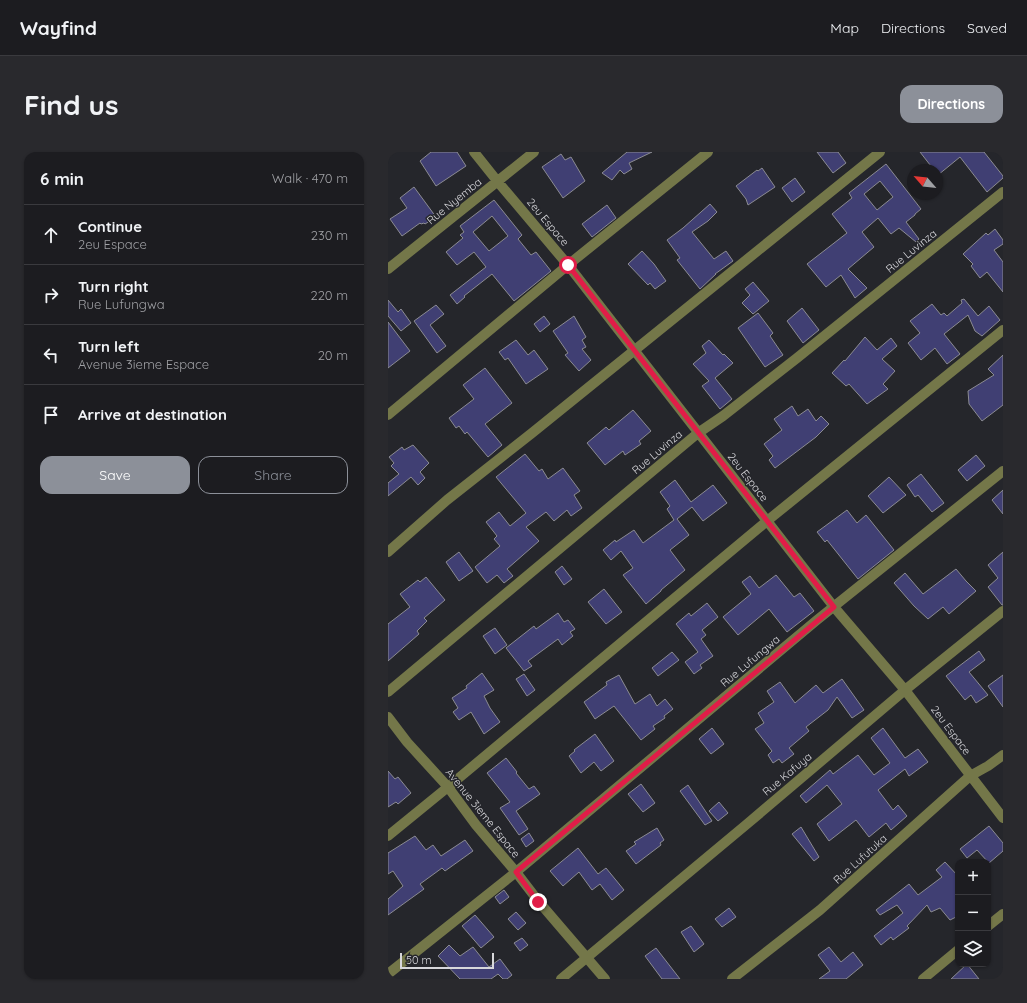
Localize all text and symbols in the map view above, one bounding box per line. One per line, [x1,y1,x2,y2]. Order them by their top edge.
text: Wayfind [20,16,97,40]
text: Map [830,19,859,37]
text: Directions [881,19,945,37]
text: Saved [967,19,1007,37]
button: Directions [900,85,1003,123]
text: Find us [24,87,118,122]
north arrow [907,164,943,200]
text: 6 min [40,168,84,189]
text: Walk · 470 m [272,170,348,186]
street label: Rue Nyemba [424,175,484,227]
street label: 2eu Espace [524,195,572,249]
text: Continue [78,217,142,236]
icon: ahead [40,224,62,246]
street label: Rue Luvinza [883,226,939,276]
text: 230 m [311,227,348,243]
text: 2eu Espace [78,236,147,252]
route start [559,256,577,274]
text: Turn right [78,277,149,296]
icon: right [40,284,62,306]
text: 220 m [310,287,348,303]
text: Rue Lufungwa [78,296,165,312]
text: Turn left [78,337,140,356]
icon: left [40,344,62,366]
text: 20 m [318,347,348,363]
text: Avenue 3ieme Espace [78,356,209,372]
icon: arrive [40,404,62,426]
text: Arrive at destination [78,405,227,424]
street label: Rue Luvinza [629,427,685,477]
street label: 2eu Espace [725,450,771,504]
button: Save [40,456,190,494]
button: Share [198,456,348,494]
street label: Rue Lufungwa [717,632,783,690]
street label: 2eu Espace [928,703,974,757]
street label: Rue Kafuya [760,749,814,799]
street label: Avenue 3ieme Espace [443,766,523,860]
street label: Rue Lufutuka [830,831,890,887]
map controls [955,859,991,967]
button: + [955,859,991,895]
route end [529,893,547,911]
button: − [955,895,991,931]
button: layers [955,931,991,967]
scale bar [400,951,494,970]
text: 50 m [406,953,432,967]

